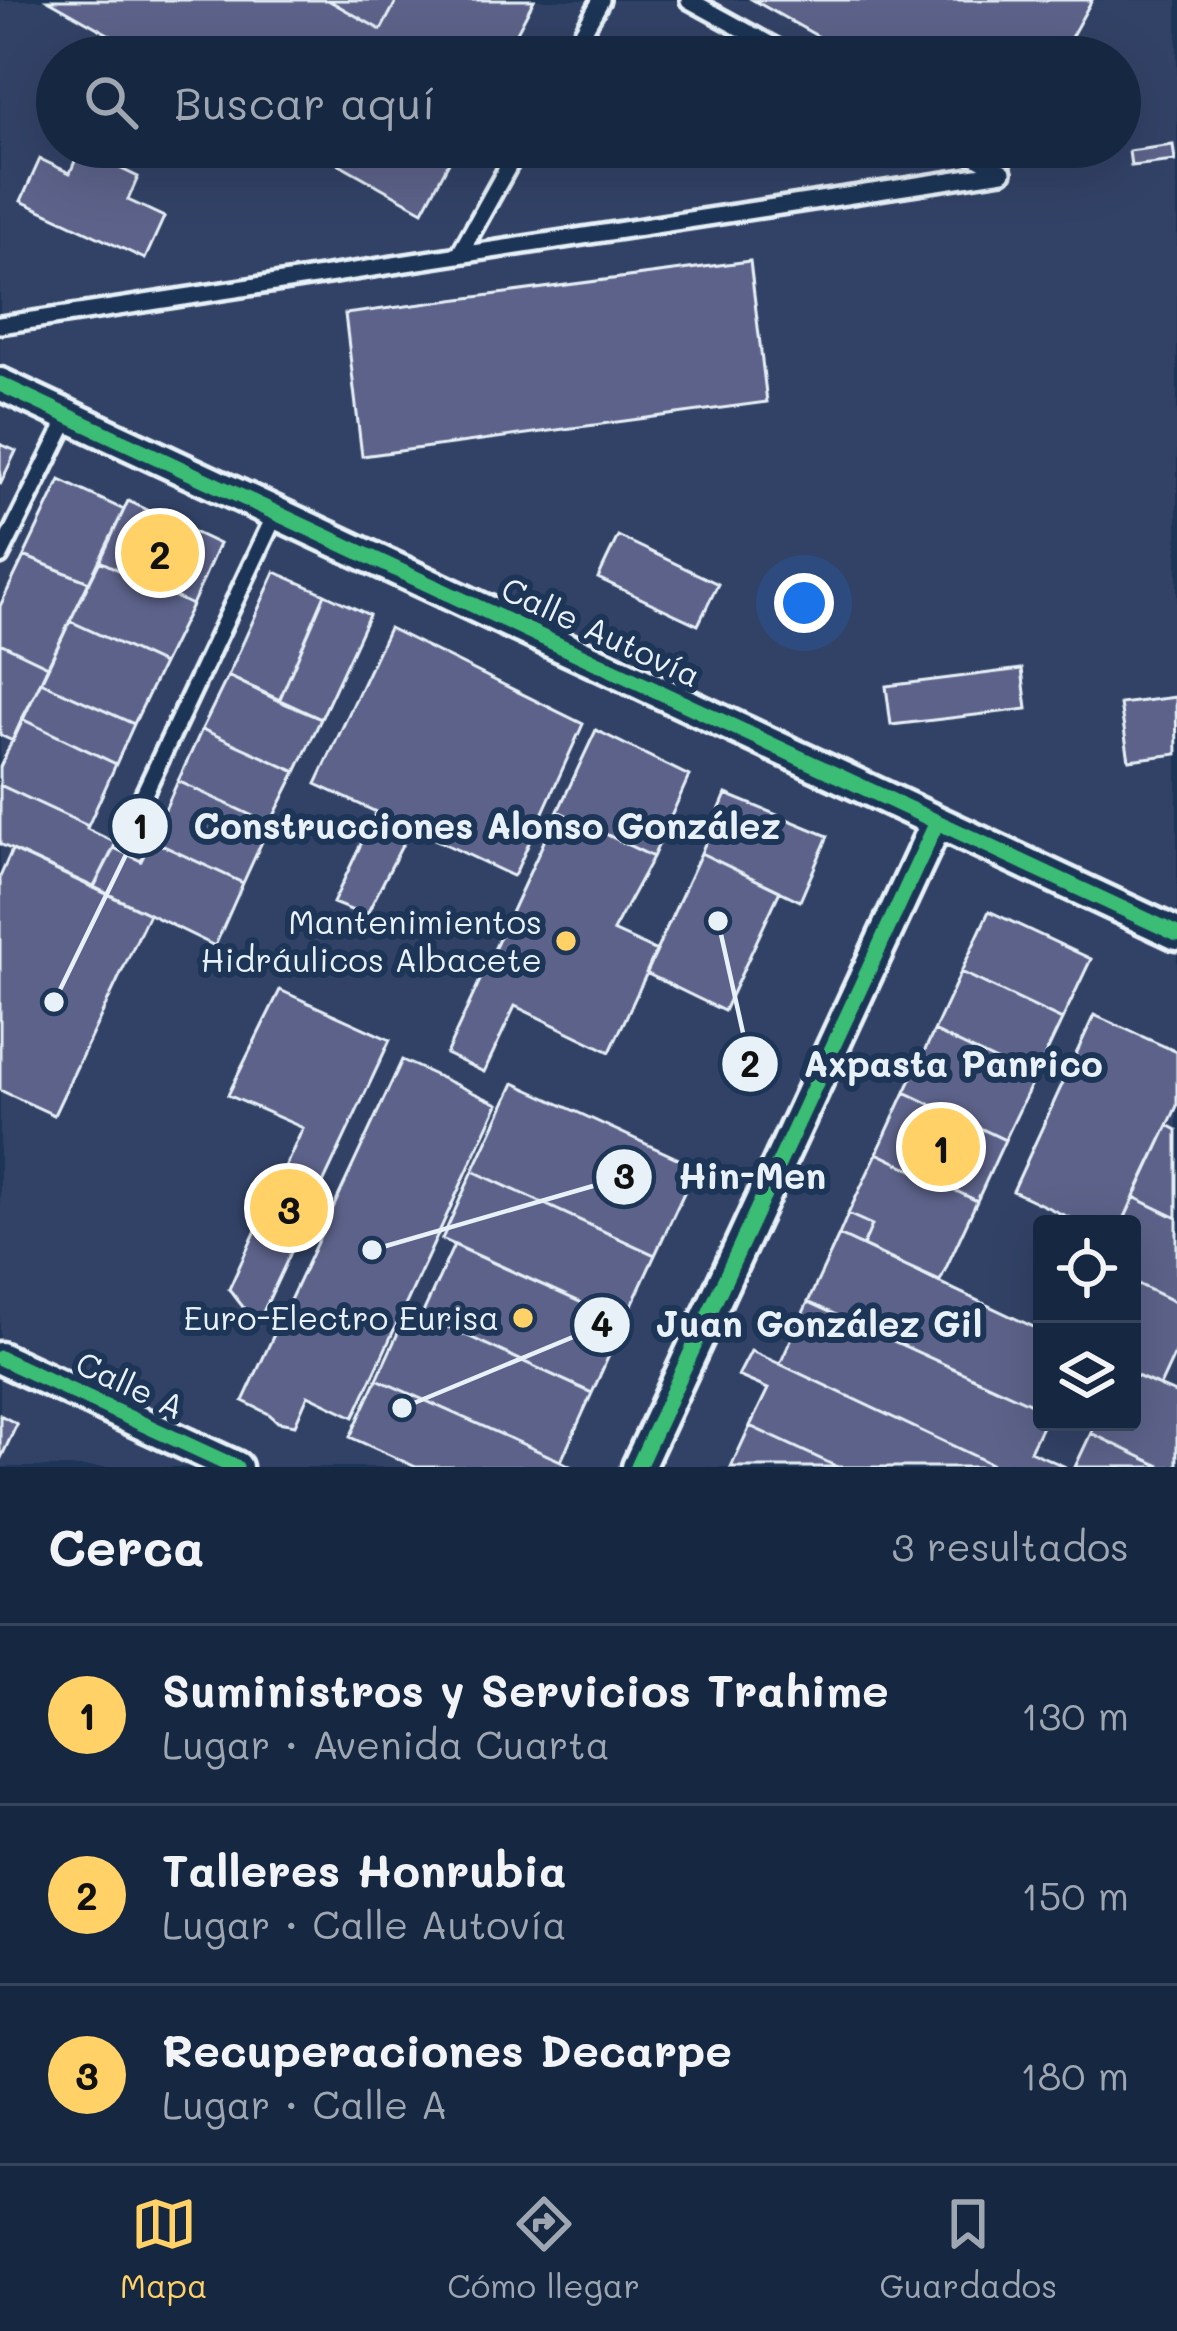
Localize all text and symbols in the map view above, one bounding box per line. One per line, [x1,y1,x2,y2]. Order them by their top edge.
search box [36,36,1141,168]
icon: search [78,69,144,135]
text: Buscar aquí [174,73,436,131]
pin: 2 [121,508,199,598]
street label: Calle Autovía [495,566,708,696]
your location [774,573,834,633]
callout: Construcciones Alonso González [110,790,805,862]
text: 1 [132,801,148,848]
text: Construcciones Alonso González [193,801,781,848]
place label: Mantenimientos Hidráulicos Albacete [201,899,542,980]
marker: Mantenimientos Hidráulicos Albacete [553,928,579,954]
callout: Axpasta Panrico [720,1028,1127,1100]
text: 2 [740,1039,760,1086]
text: Axpasta Panrico [803,1039,1103,1086]
pin: 1 [902,1102,980,1192]
callout: Hin-Men [594,1141,850,1213]
text: 3 [613,1151,635,1198]
text: Hin-Men [678,1151,826,1198]
pin: 3 [250,1163,328,1253]
map controls [1033,1215,1141,1431]
button: locate [1033,1215,1141,1323]
callout: Juan González Gil [572,1289,1007,1361]
place label: Euro-Electro Eurisa [184,1295,499,1338]
text: 4 [591,1299,613,1346]
text: Juan González Gil [656,1299,982,1346]
marker: Euro-Electro Eurisa [510,1305,536,1331]
button: layers [1033,1323,1141,1431]
street label: Calle A [70,1340,192,1427]
text: Cerca [48,1512,205,1579]
text: 3 resultados [892,1520,1129,1571]
text: Suministros y Servicios Trahime [162,1660,889,1718]
text: 1 [78,1689,96,1740]
text: 130 m [1021,1689,1129,1740]
text: Lugar · Avenida Cuarta [162,1718,610,1769]
text: Talleres Honrubia [162,1840,567,1898]
text: 2 [76,1869,98,1920]
text: 150 m [1021,1869,1129,1920]
text: Lugar · Calle Autovía [162,1898,566,1949]
text: Recuperaciones Decarpe [162,2020,732,2078]
text: 3 [75,2049,99,2100]
text: 180 m [1020,2049,1129,2100]
text: Lugar · Calle A [162,2078,448,2129]
tab: Mapa [120,2191,208,2306]
tab: Cómo llegar [447,2191,640,2306]
tab: Guardados [880,2191,1057,2306]

